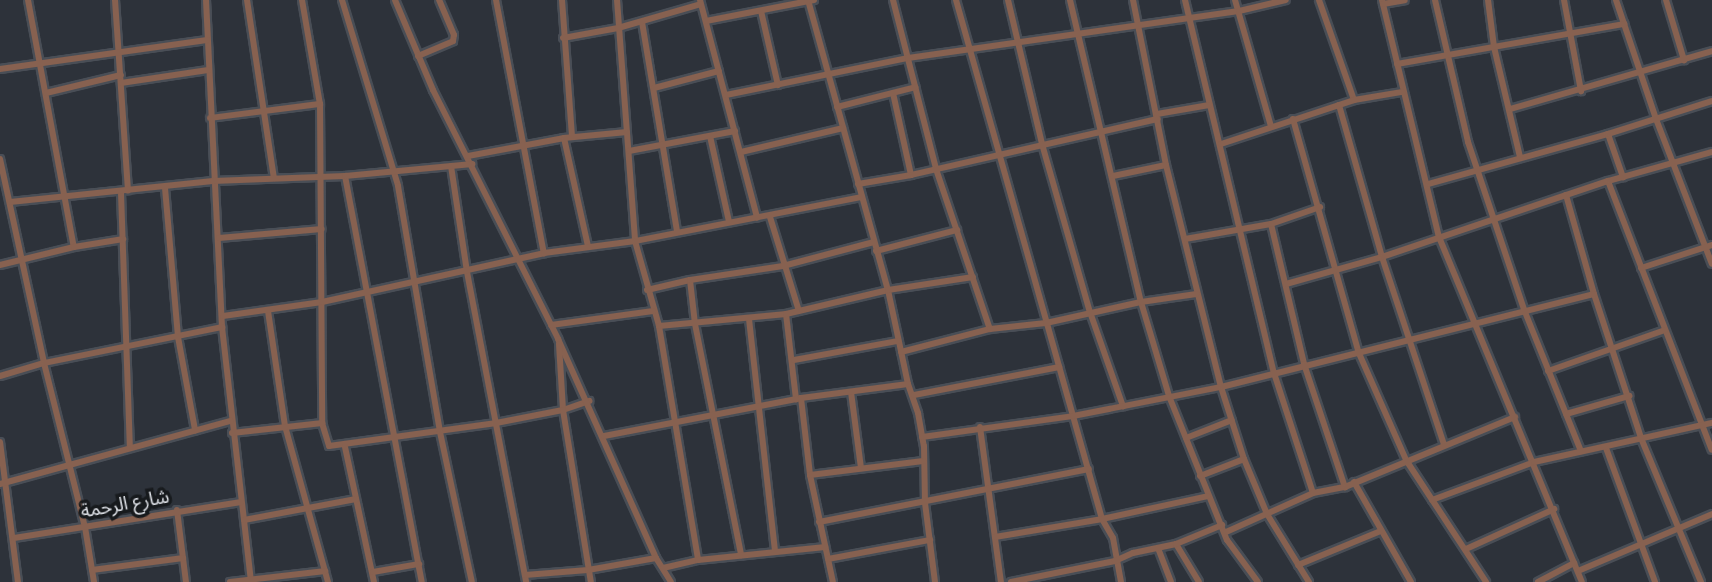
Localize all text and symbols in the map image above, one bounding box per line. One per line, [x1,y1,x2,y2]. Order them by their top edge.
street label: شارع الرحمة [79,485,171,523]

